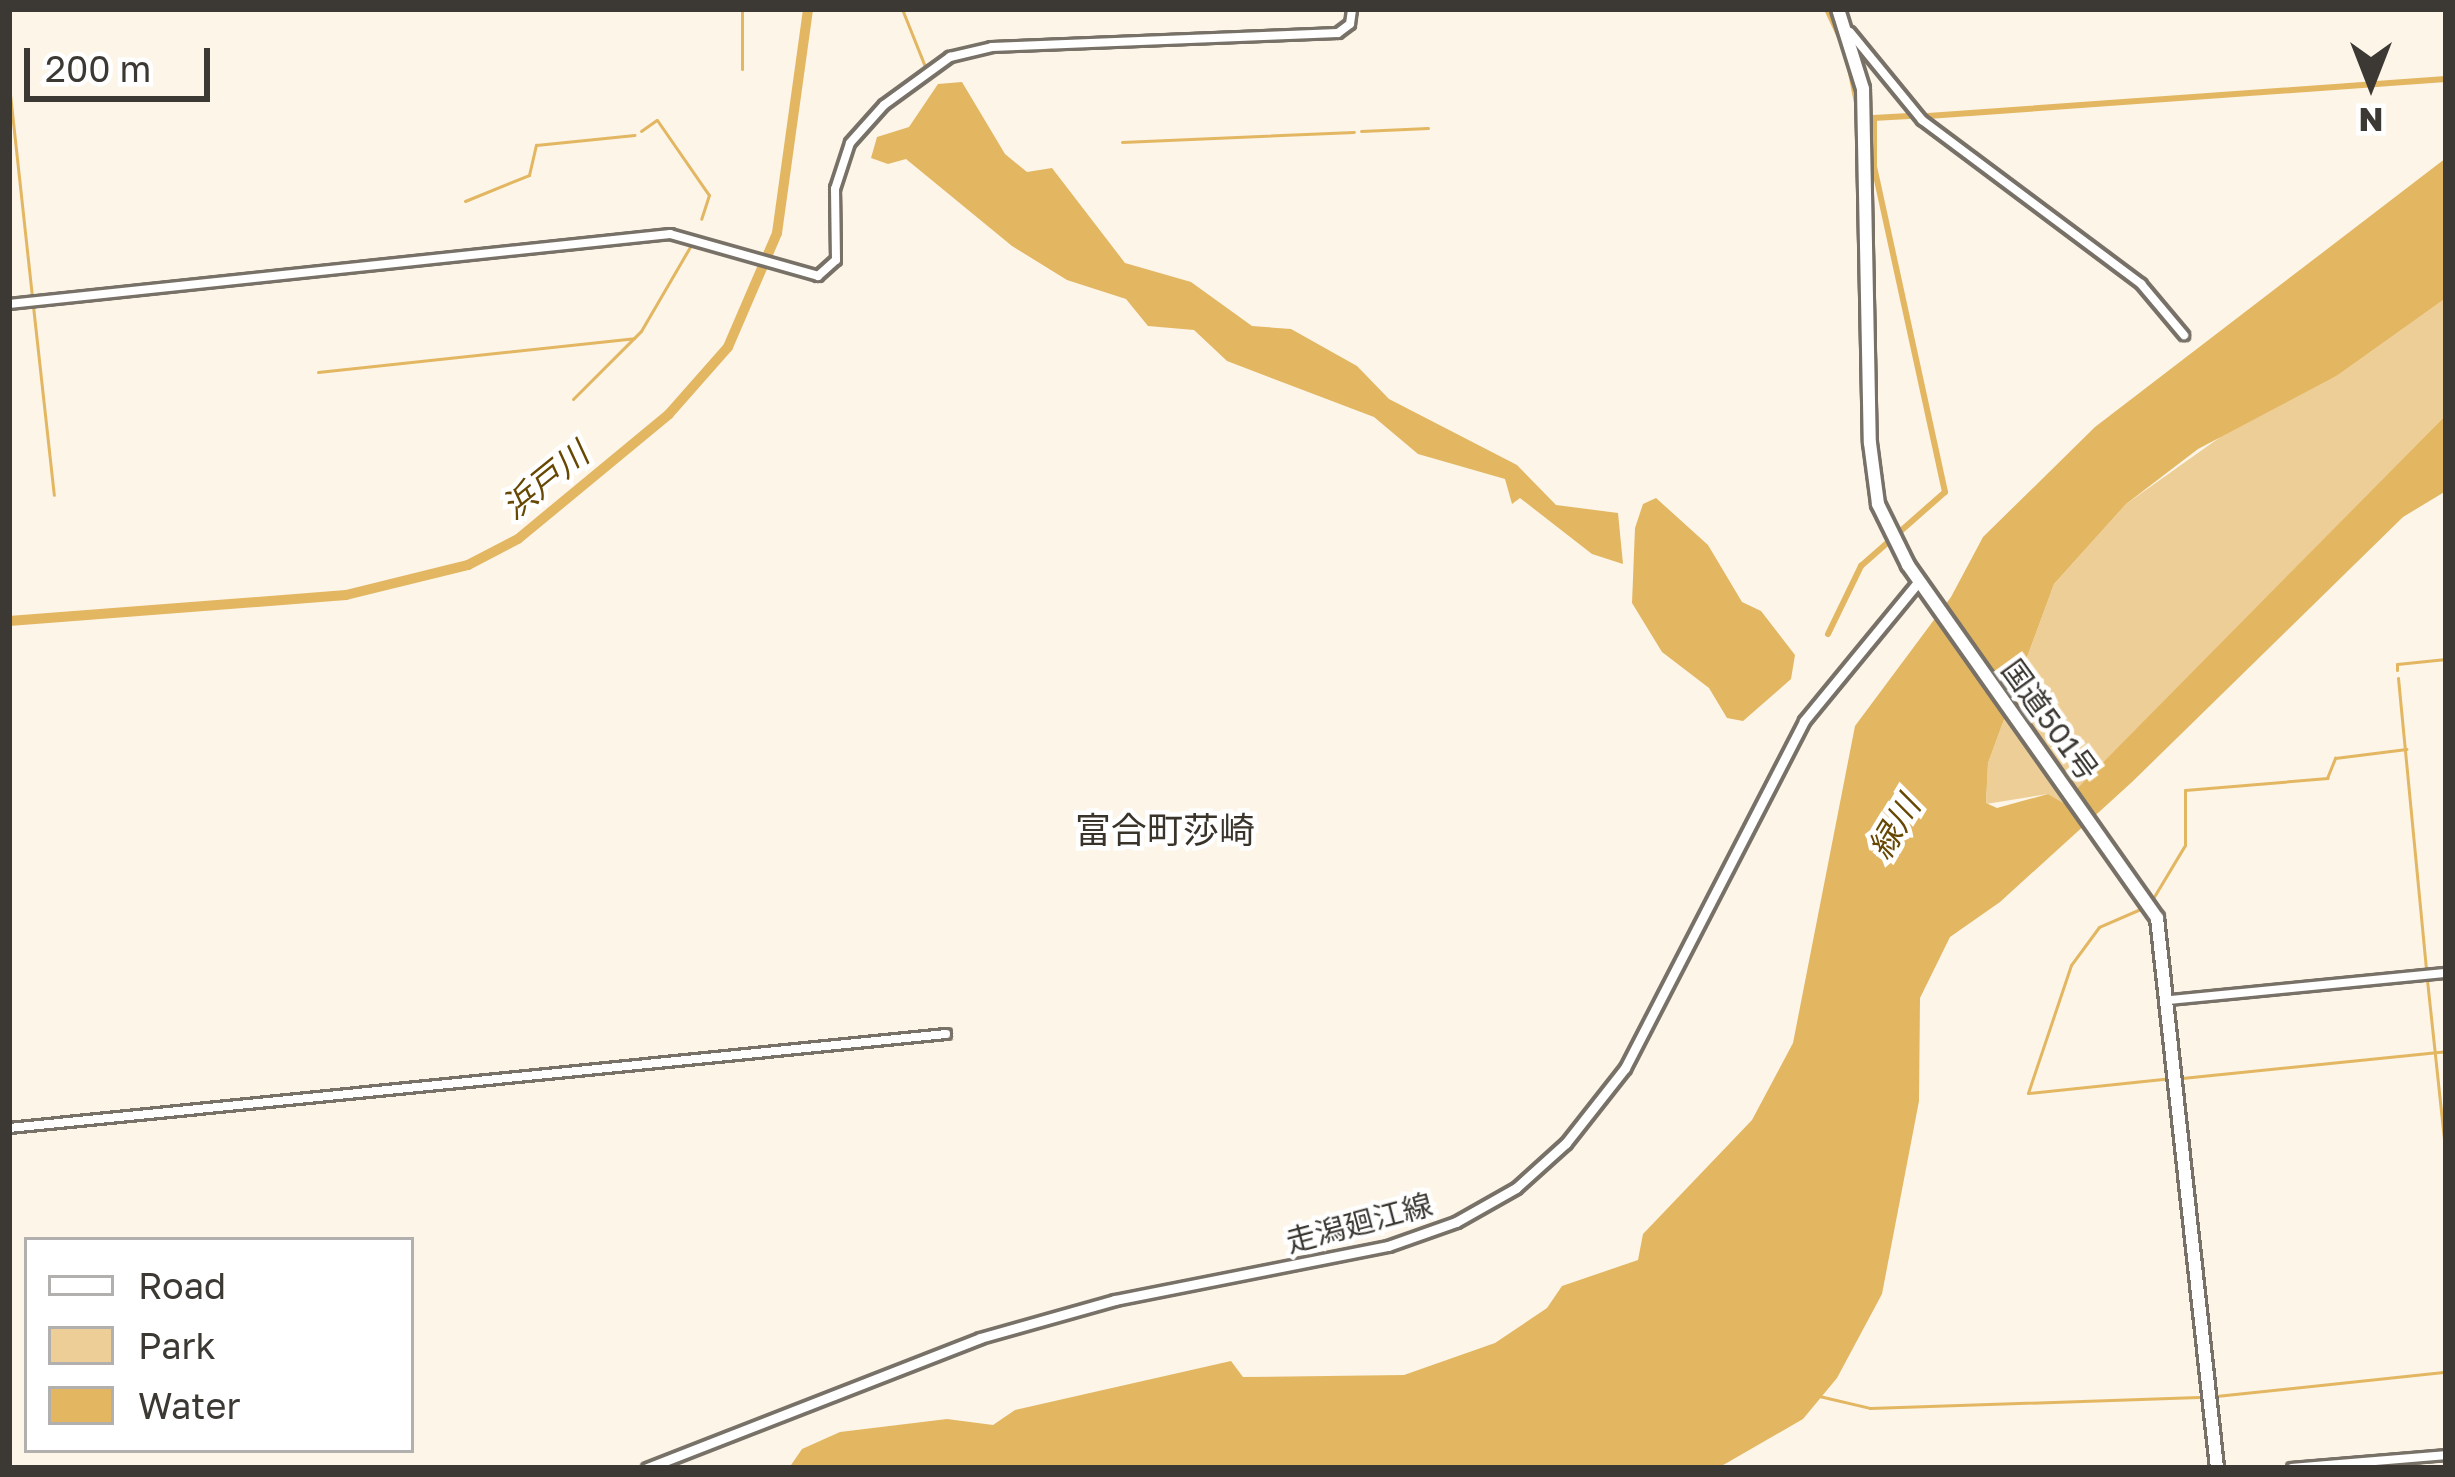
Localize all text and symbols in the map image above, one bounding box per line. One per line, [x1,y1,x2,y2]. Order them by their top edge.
scale bar [30,24,216,98]
north arrow [2311,24,2431,144]
text: 200 m [45,47,151,90]
text: N [2358,101,2384,140]
water label: 浜戸川 [494,433,596,527]
street label: 国道501号 [1994,653,2106,787]
water label: 緑川 [1860,789,1928,865]
district label: 富合町莎崎 [1075,808,1255,852]
street label: 走潟廻江線 [1282,1186,1436,1260]
legend [24,1237,414,1453]
text: Road [138,1264,226,1307]
text: Park [138,1324,216,1367]
text: Water [138,1384,240,1427]

